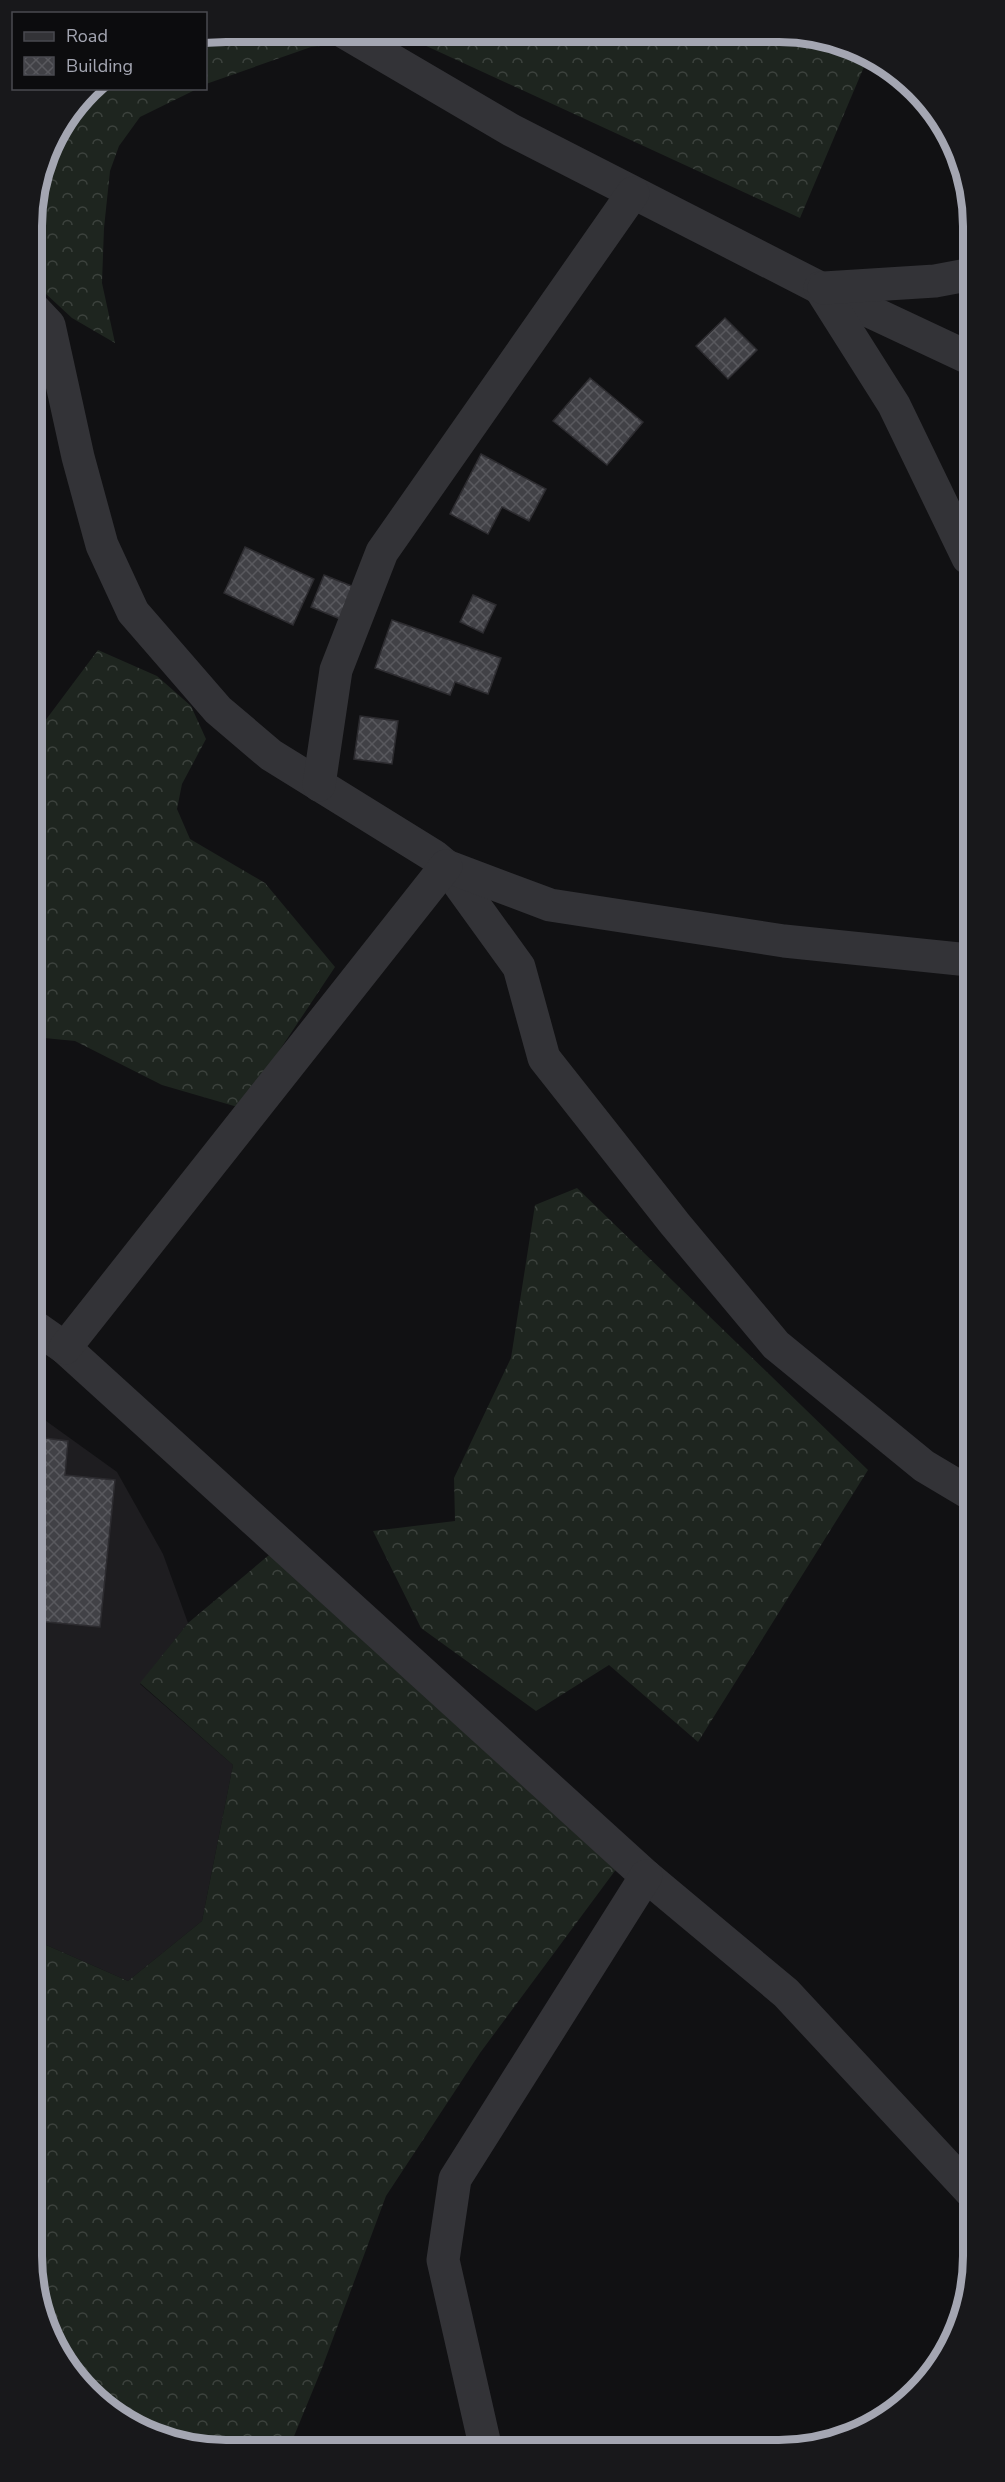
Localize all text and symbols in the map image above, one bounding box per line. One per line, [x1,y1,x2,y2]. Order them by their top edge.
legend [12,12,207,90]
text: Road [66,24,108,48]
text: Building [66,54,133,78]

